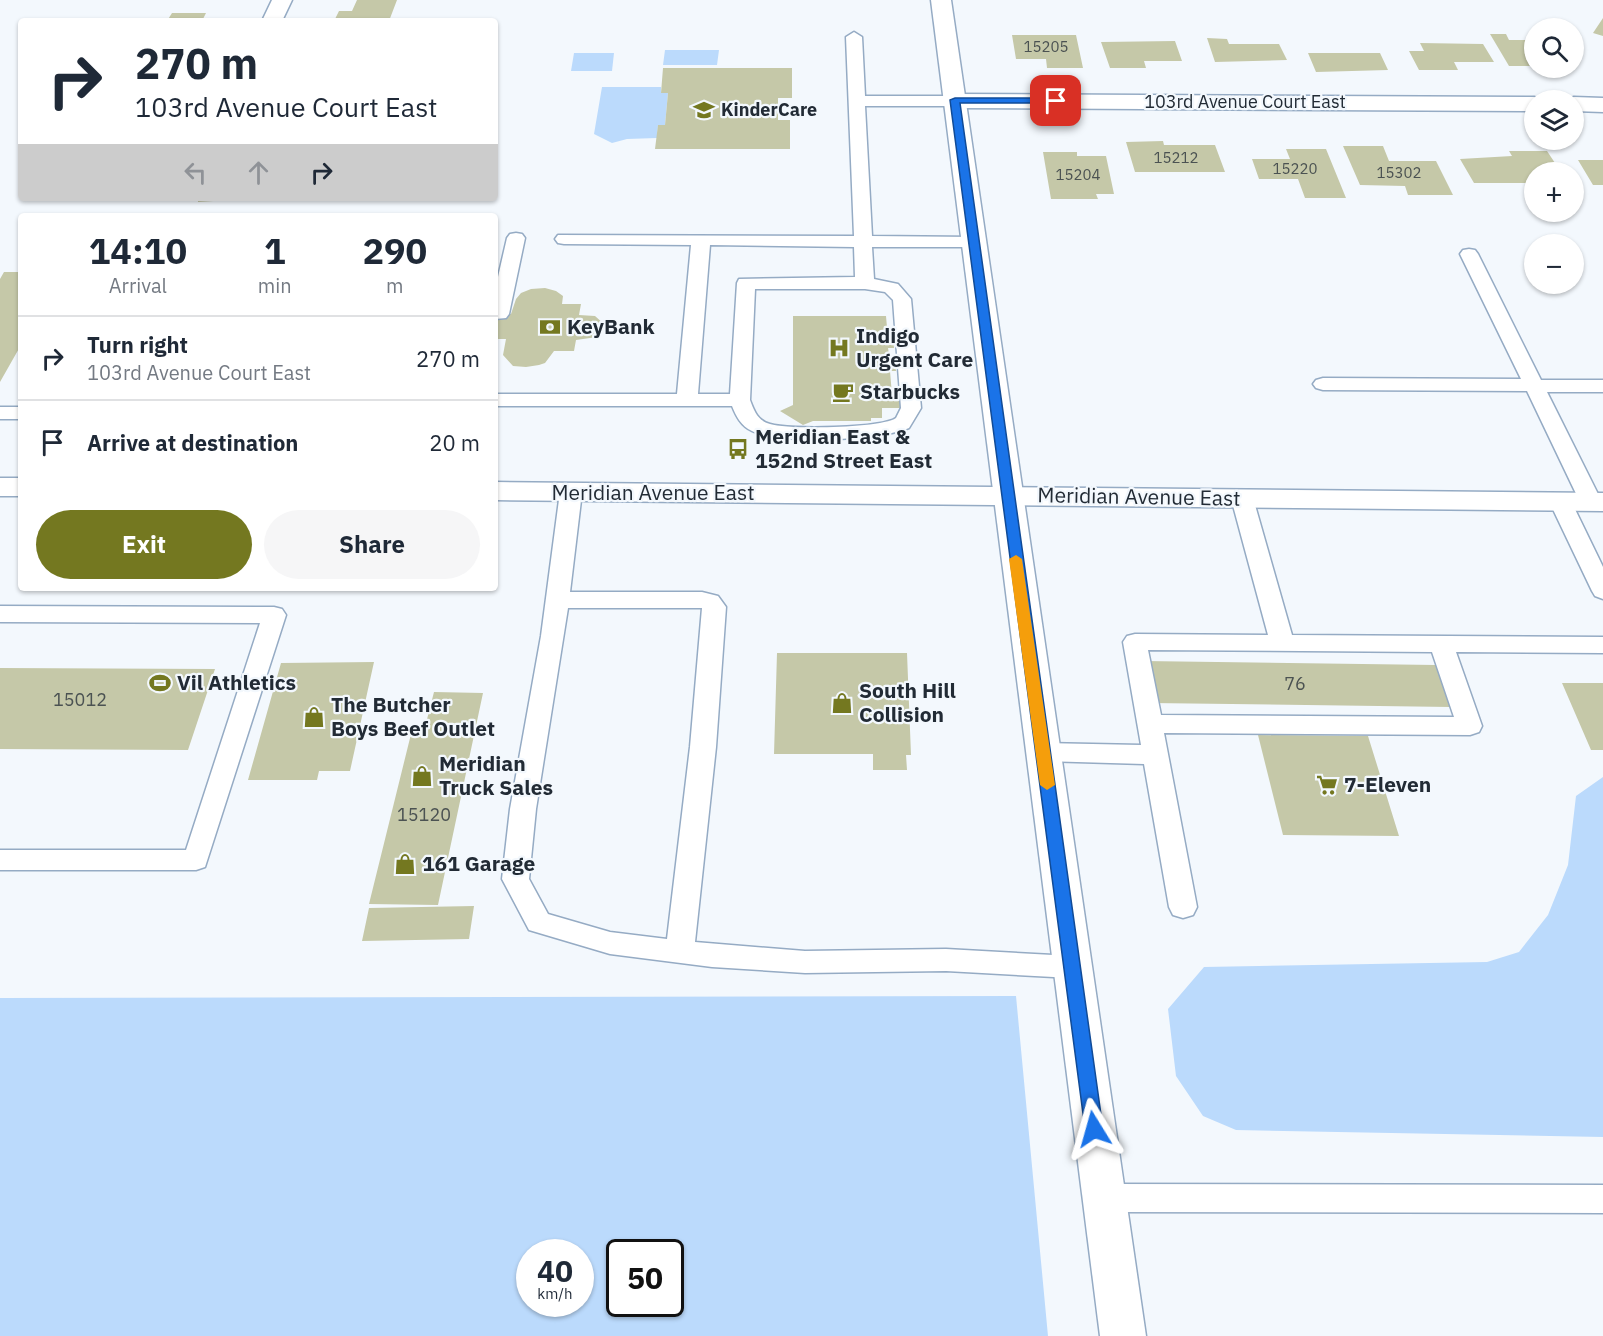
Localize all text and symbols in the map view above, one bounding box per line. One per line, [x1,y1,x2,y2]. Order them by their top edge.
map controls [1524,18,1584,294]
button: search [1524,18,1584,78]
text: 270 m [135,36,258,91]
house number: 15205 [1023,37,1069,56]
icon: right [36,42,114,120]
pin [1030,75,1081,126]
icon: arrive [1039,84,1072,117]
text: 103rd Avenue Court East [135,89,438,124]
street label: 103rd Avenue Court East [1144,90,1346,113]
button: layers [1524,90,1584,150]
school or university icon: KinderCare [692,98,716,122]
place label: KinderCare [721,98,817,121]
house number: 15212 [1153,148,1199,167]
icon: left [179,156,212,189]
icon: ahead [242,156,275,189]
icon: right [305,156,338,189]
house number: 15220 [1272,159,1318,178]
button: + [1524,162,1584,222]
house number: 15302 [1376,163,1422,182]
house number: 15204 [1055,165,1101,184]
text: 14:10 [89,227,187,274]
text: 1 [264,227,286,274]
text: 290 [362,227,427,274]
button: − [1524,234,1584,294]
text: Arrival [109,272,167,299]
text: min [258,272,292,299]
text: m [386,272,404,299]
place label: KeyBank [567,312,655,340]
bank icon: KeyBank [538,315,562,339]
place label: Indigo Urgent Care [856,321,974,373]
text: Turn right [87,330,188,359]
hospital icon: Indigo Urgent Care [827,336,851,360]
icon: right [36,342,69,375]
text: 270 m [416,344,480,373]
text: 103rd Avenue Court East [87,359,311,386]
place label: Starbucks [860,377,960,405]
cafe icon: Starbucks [831,380,855,404]
place label: Meridian East & 152nd Street East [755,422,932,474]
icon: arrive [36,426,69,459]
text: Arrive at destination [87,428,298,457]
text: 20 m [429,428,480,457]
bus stop icon: Meridian East & 152nd Street East [726,437,750,461]
street label: Meridian Avenue East [551,478,755,506]
street label: Meridian Avenue East [1037,480,1241,512]
button: Exit [36,510,252,579]
button: Share [264,510,480,579]
place label: Vil Athletics [177,668,296,696]
sports icon: Vil Athletics [148,671,172,695]
house number: 76 [1284,672,1306,695]
place label: South Hill Collision [859,676,956,728]
house number: 15012 [53,688,107,711]
place label: The Butcher Boys Beef Outlet [331,690,495,742]
shop icon: South Hill Collision [830,691,854,715]
shop icon: The Butcher Boys Beef Outlet [302,705,326,729]
place label: Meridian Truck Sales [439,749,553,801]
shop icon: Meridian Truck Sales [410,764,434,788]
place label: 7-Eleven [1344,770,1431,798]
supermarket icon: 7-Eleven [1315,773,1339,797]
house number: 15120 [397,803,451,826]
place label: 161 Garage [422,849,535,877]
shop icon: 161 Garage [393,852,417,876]
position arrow [1062,1097,1126,1161]
speed limit sign: 50 [606,1239,684,1317]
text: 40 [537,1251,573,1290]
text: km/h [537,1284,573,1303]

